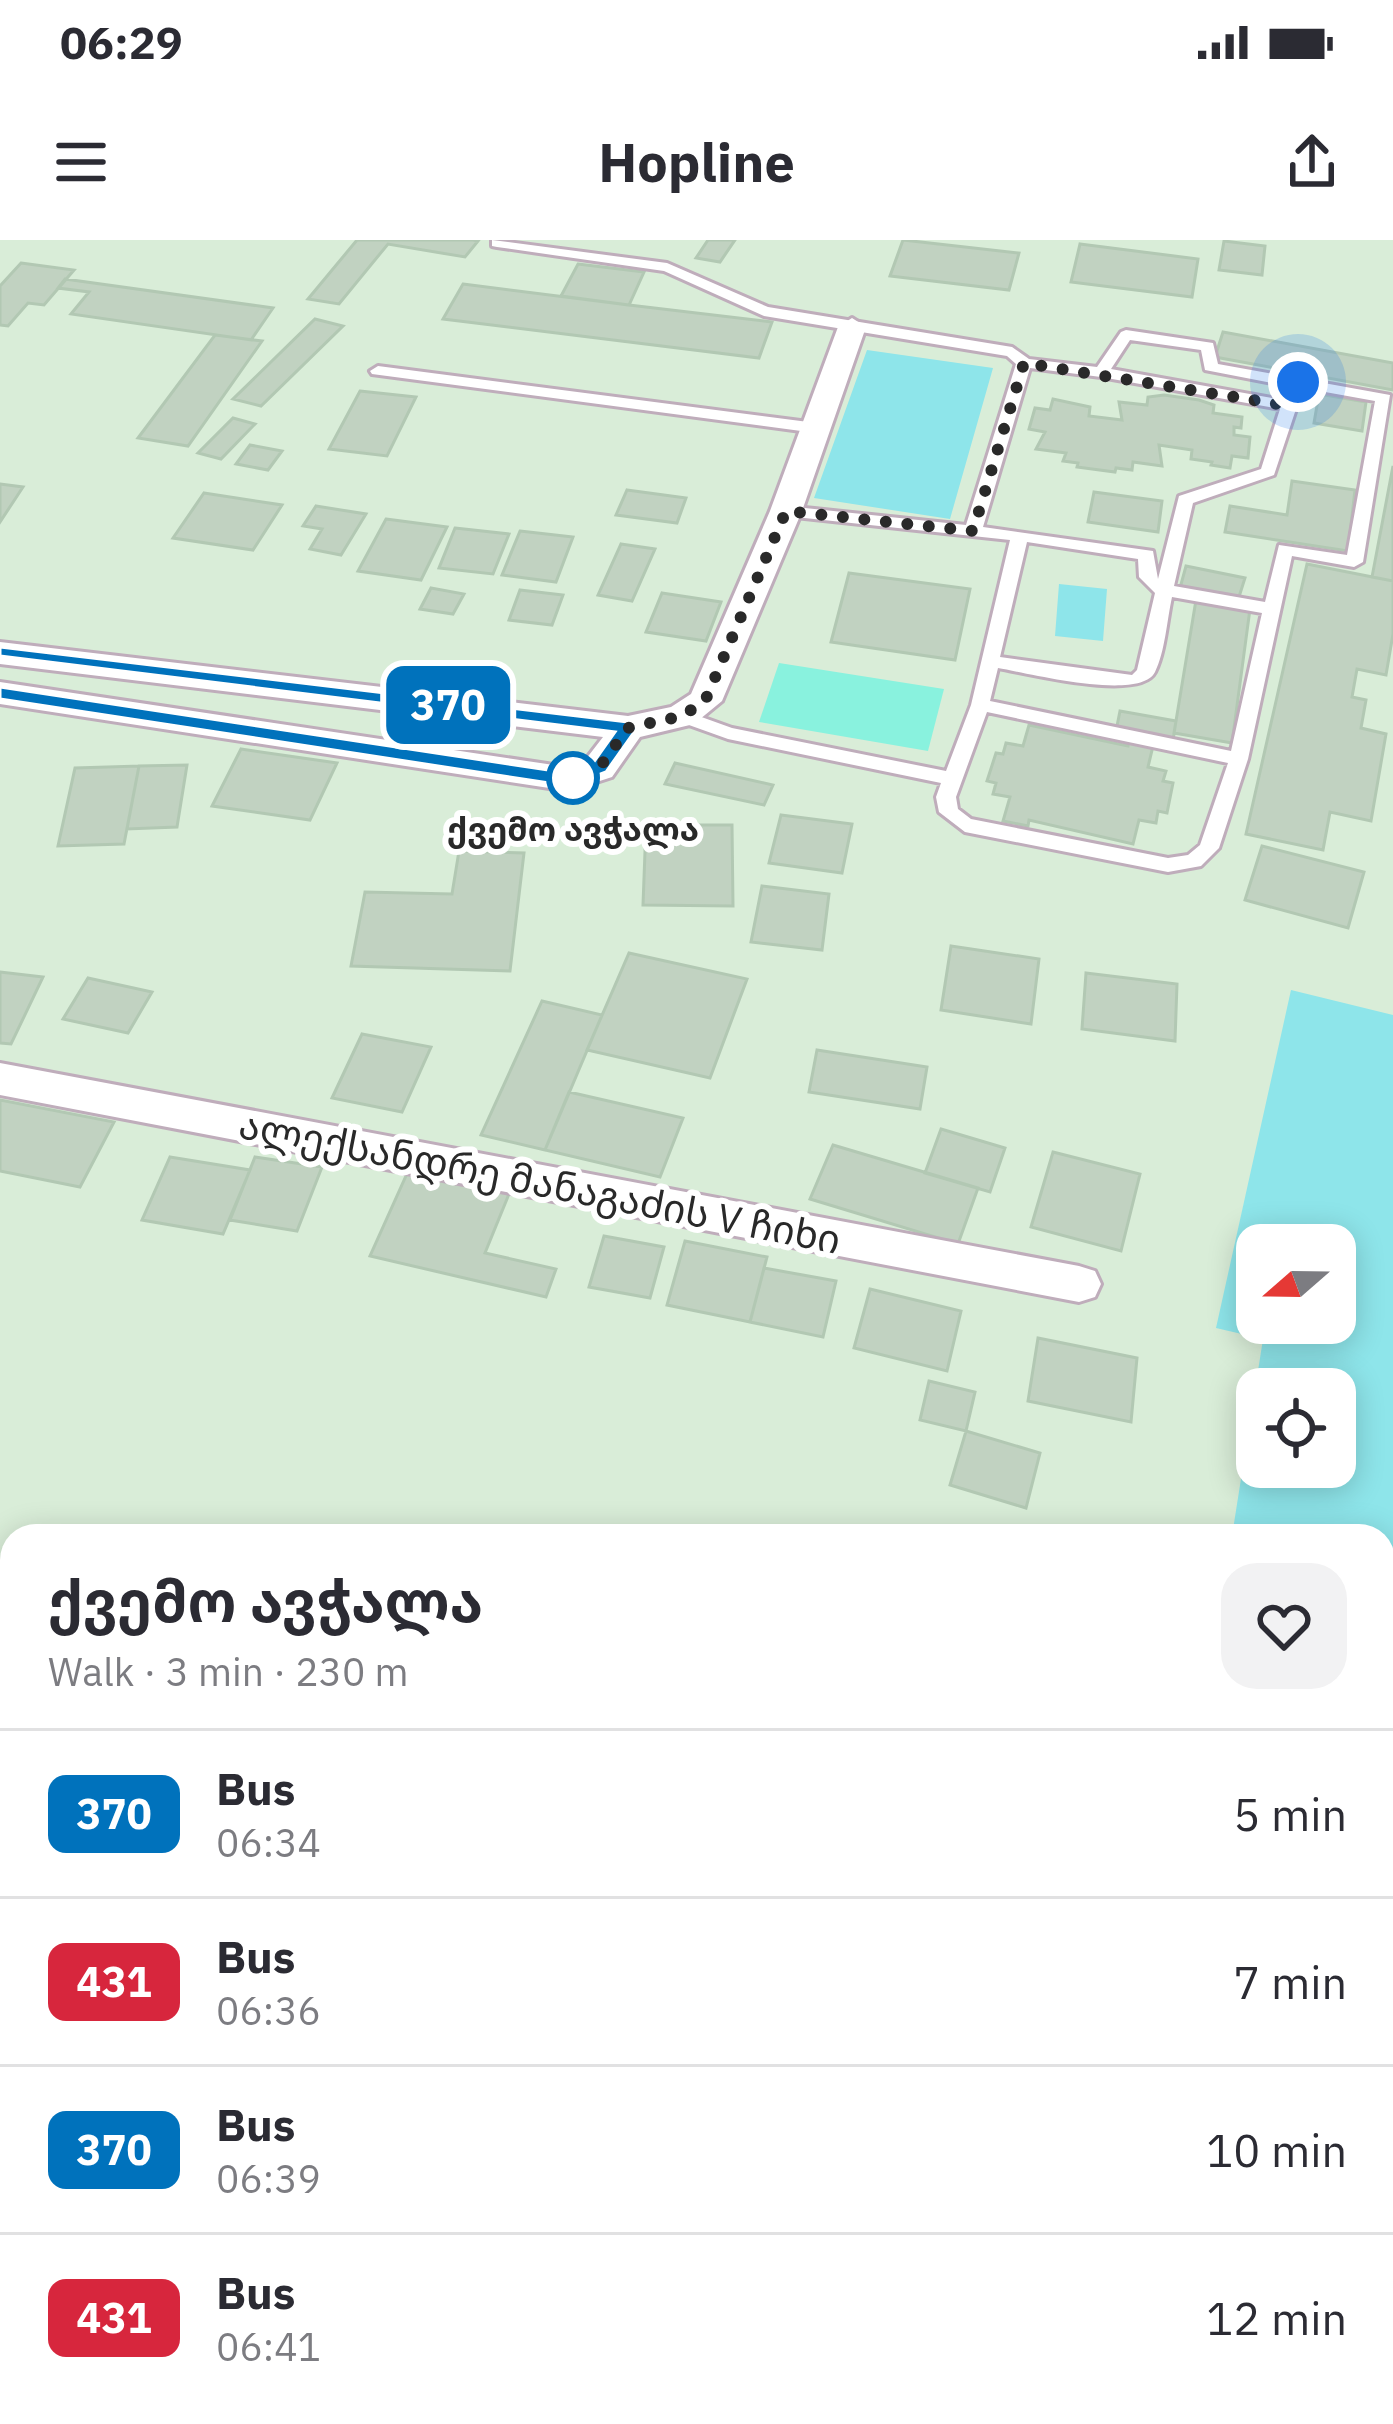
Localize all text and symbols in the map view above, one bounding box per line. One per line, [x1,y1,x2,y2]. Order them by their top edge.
text: 06:29 [60,13,183,71]
text: Hopline [598,127,795,197]
icon: menu [48,129,114,195]
icon: share [1279,129,1345,195]
your location [1268,352,1328,412]
line badge: 370 [379,666,517,744]
text: 370 [410,677,486,732]
marker: ქვემო ავჭალა [548,753,598,803]
place label: ქვემო ავჭალა [447,807,699,850]
street label: ალექსანდრე მანაგაძის V ჩიხი [235,1098,845,1265]
north arrow [1236,1224,1356,1344]
map controls [1236,1224,1356,1488]
button: locate [1236,1368,1356,1488]
button: heart [1221,1563,1347,1689]
text: ქვემო ავჭალა [48,1564,483,1638]
text: Walk · 3 min · 230 m [48,1646,409,1697]
text: Bus [216,1759,296,1817]
text: 5 min [1233,1785,1347,1843]
text: 370 [76,1786,152,1841]
text: 06:34 [216,1817,321,1868]
text: Bus [216,1927,296,1985]
text: 7 min [1233,1953,1347,2011]
text: 431 [76,1954,152,2009]
text: 06:36 [216,1985,321,2036]
text: Bus [216,2095,296,2153]
text: 10 min [1206,2121,1347,2179]
text: 370 [76,2122,152,2177]
text: 06:39 [216,2153,321,2204]
text: Bus [216,2263,296,2321]
text: 12 min [1206,2289,1347,2347]
text: 431 [76,2290,152,2345]
text: 06:41 [216,2321,321,2372]

